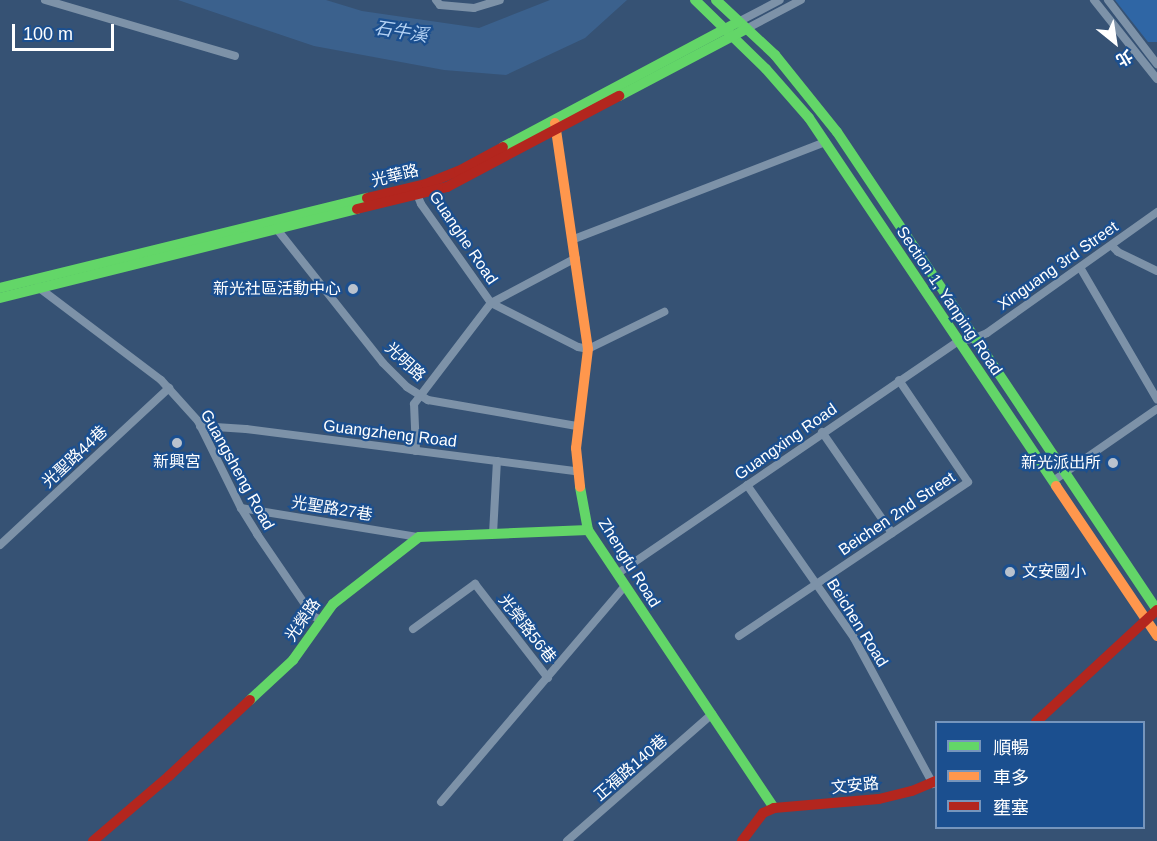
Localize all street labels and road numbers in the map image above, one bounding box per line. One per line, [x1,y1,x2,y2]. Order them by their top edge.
street label: 光華路 [369,161,421,191]
street label: Guanghe Road [425,188,501,288]
street label: Xinguang 3rd Street [994,217,1122,315]
street label: Section 1, Yanping Road [892,223,1006,379]
street label: 光明路 [381,339,429,385]
street label: Guangxing Road [731,400,841,484]
street label: Guangsheng Road [196,407,278,533]
street label: Guangzheng Road [322,416,458,452]
street label: 光聖路44巷 [39,422,111,492]
street label: Beichen 2nd Street [835,468,959,560]
street label: 光聖路27巷 [290,493,374,525]
street label: Zhengfu Road [594,515,664,611]
street label: Beichen Road [822,575,892,671]
street label: 光榮路56巷 [494,591,560,667]
street label: 光榮路 [281,595,325,645]
street label: 正福路140巷 [590,731,672,805]
street label: 文安路 [830,774,880,798]

